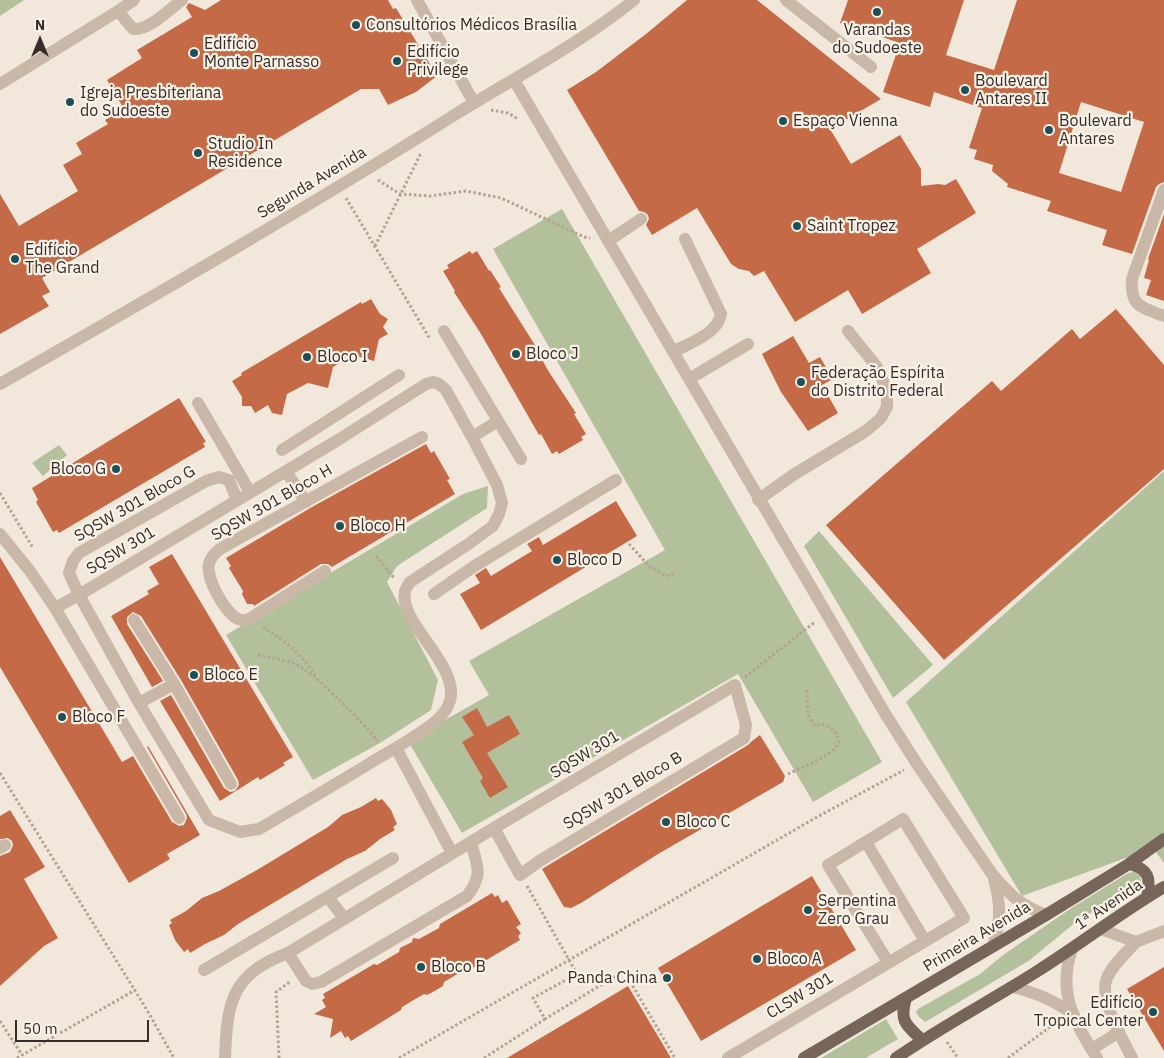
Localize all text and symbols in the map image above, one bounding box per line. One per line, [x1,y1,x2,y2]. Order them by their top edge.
marker: Varandas do Sudoeste [871,6,883,18]
north arrow [15,15,65,65]
place label: Consultórios Médicos Brasília [366,15,577,35]
text: N [35,16,45,34]
marker: Consultórios Médicos Brasília [350,19,362,31]
place label: Varandas do Sudoeste [832,20,922,58]
place label: Edifício Monte Parnasso [204,34,319,72]
place label: Edifício Privilege [407,42,469,80]
marker: Edifício Monte Parnasso [188,47,200,59]
marker: Edifício Privilege [391,55,403,67]
place label: Boulevard Antares II [975,71,1048,109]
place label: Igreja Presbiteriana do Sudoeste [80,83,221,121]
marker: Boulevard Antares II [959,84,971,96]
marker: Igreja Presbiteriana do Sudoeste [64,96,76,108]
place label: Espaço Vienna [793,111,898,131]
place label: Boulevard Antares [1059,111,1132,149]
marker: Espaço Vienna [777,115,789,127]
marker: Boulevard Antares [1043,124,1055,136]
place label: Studio In Residence [208,134,282,172]
street label: Segunda Avenida [254,143,370,223]
marker: Studio In Residence [192,147,204,159]
place label: Saint Tropez [807,216,896,236]
marker: Saint Tropez [791,220,803,232]
place label: Edifício The Grand [25,240,100,278]
marker: Edifício The Grand [9,253,21,265]
place label: Bloco J [526,344,579,364]
place label: Bloco I [317,347,368,367]
marker: Bloco J [510,348,522,360]
marker: Bloco I [301,351,313,363]
place label: Federação Espírita do Distrito Federal [811,363,945,401]
marker: Federação Espírita do Distrito Federal [795,376,807,388]
place label: Bloco G [50,459,106,479]
street label: SQSW 301 Bloco H [208,461,336,545]
street label: SQSW 301 Bloco G [71,462,199,546]
marker: Bloco G [110,463,122,475]
place label: Bloco H [350,516,406,536]
marker: Bloco H [334,520,346,532]
street label: SQSW 301 [83,523,159,579]
place label: Bloco D [567,550,622,570]
marker: Bloco D [551,554,563,566]
place label: Bloco E [204,665,258,685]
marker: Bloco E [188,669,200,681]
place label: Bloco F [72,707,125,727]
marker: Bloco F [56,711,68,723]
street label: SQSW 301 [547,727,623,783]
street label: SQSW 301 Bloco B [560,748,686,834]
place label: Bloco C [676,812,730,832]
marker: Bloco C [660,816,672,828]
street label: 1ª Avenida [1072,875,1146,935]
place label: Serpentina Zero Grau [818,891,896,929]
street label: Primeira Avenida [920,897,1034,977]
marker: Serpentina Zero Grau [802,904,814,916]
place label: Bloco A [767,949,822,969]
marker: Bloco A [751,953,763,965]
place label: Bloco B [431,957,486,977]
marker: Bloco B [415,961,427,973]
place label: Panda China [568,968,657,988]
street label: CLSW 301 [763,969,837,1023]
marker: Panda China [661,972,673,984]
place label: Edifício Tropical Center [1034,993,1143,1031]
marker: Edifício Tropical Center [1147,1006,1159,1018]
scale bar [18,1010,151,1042]
text: 50 m [23,1019,58,1038]

